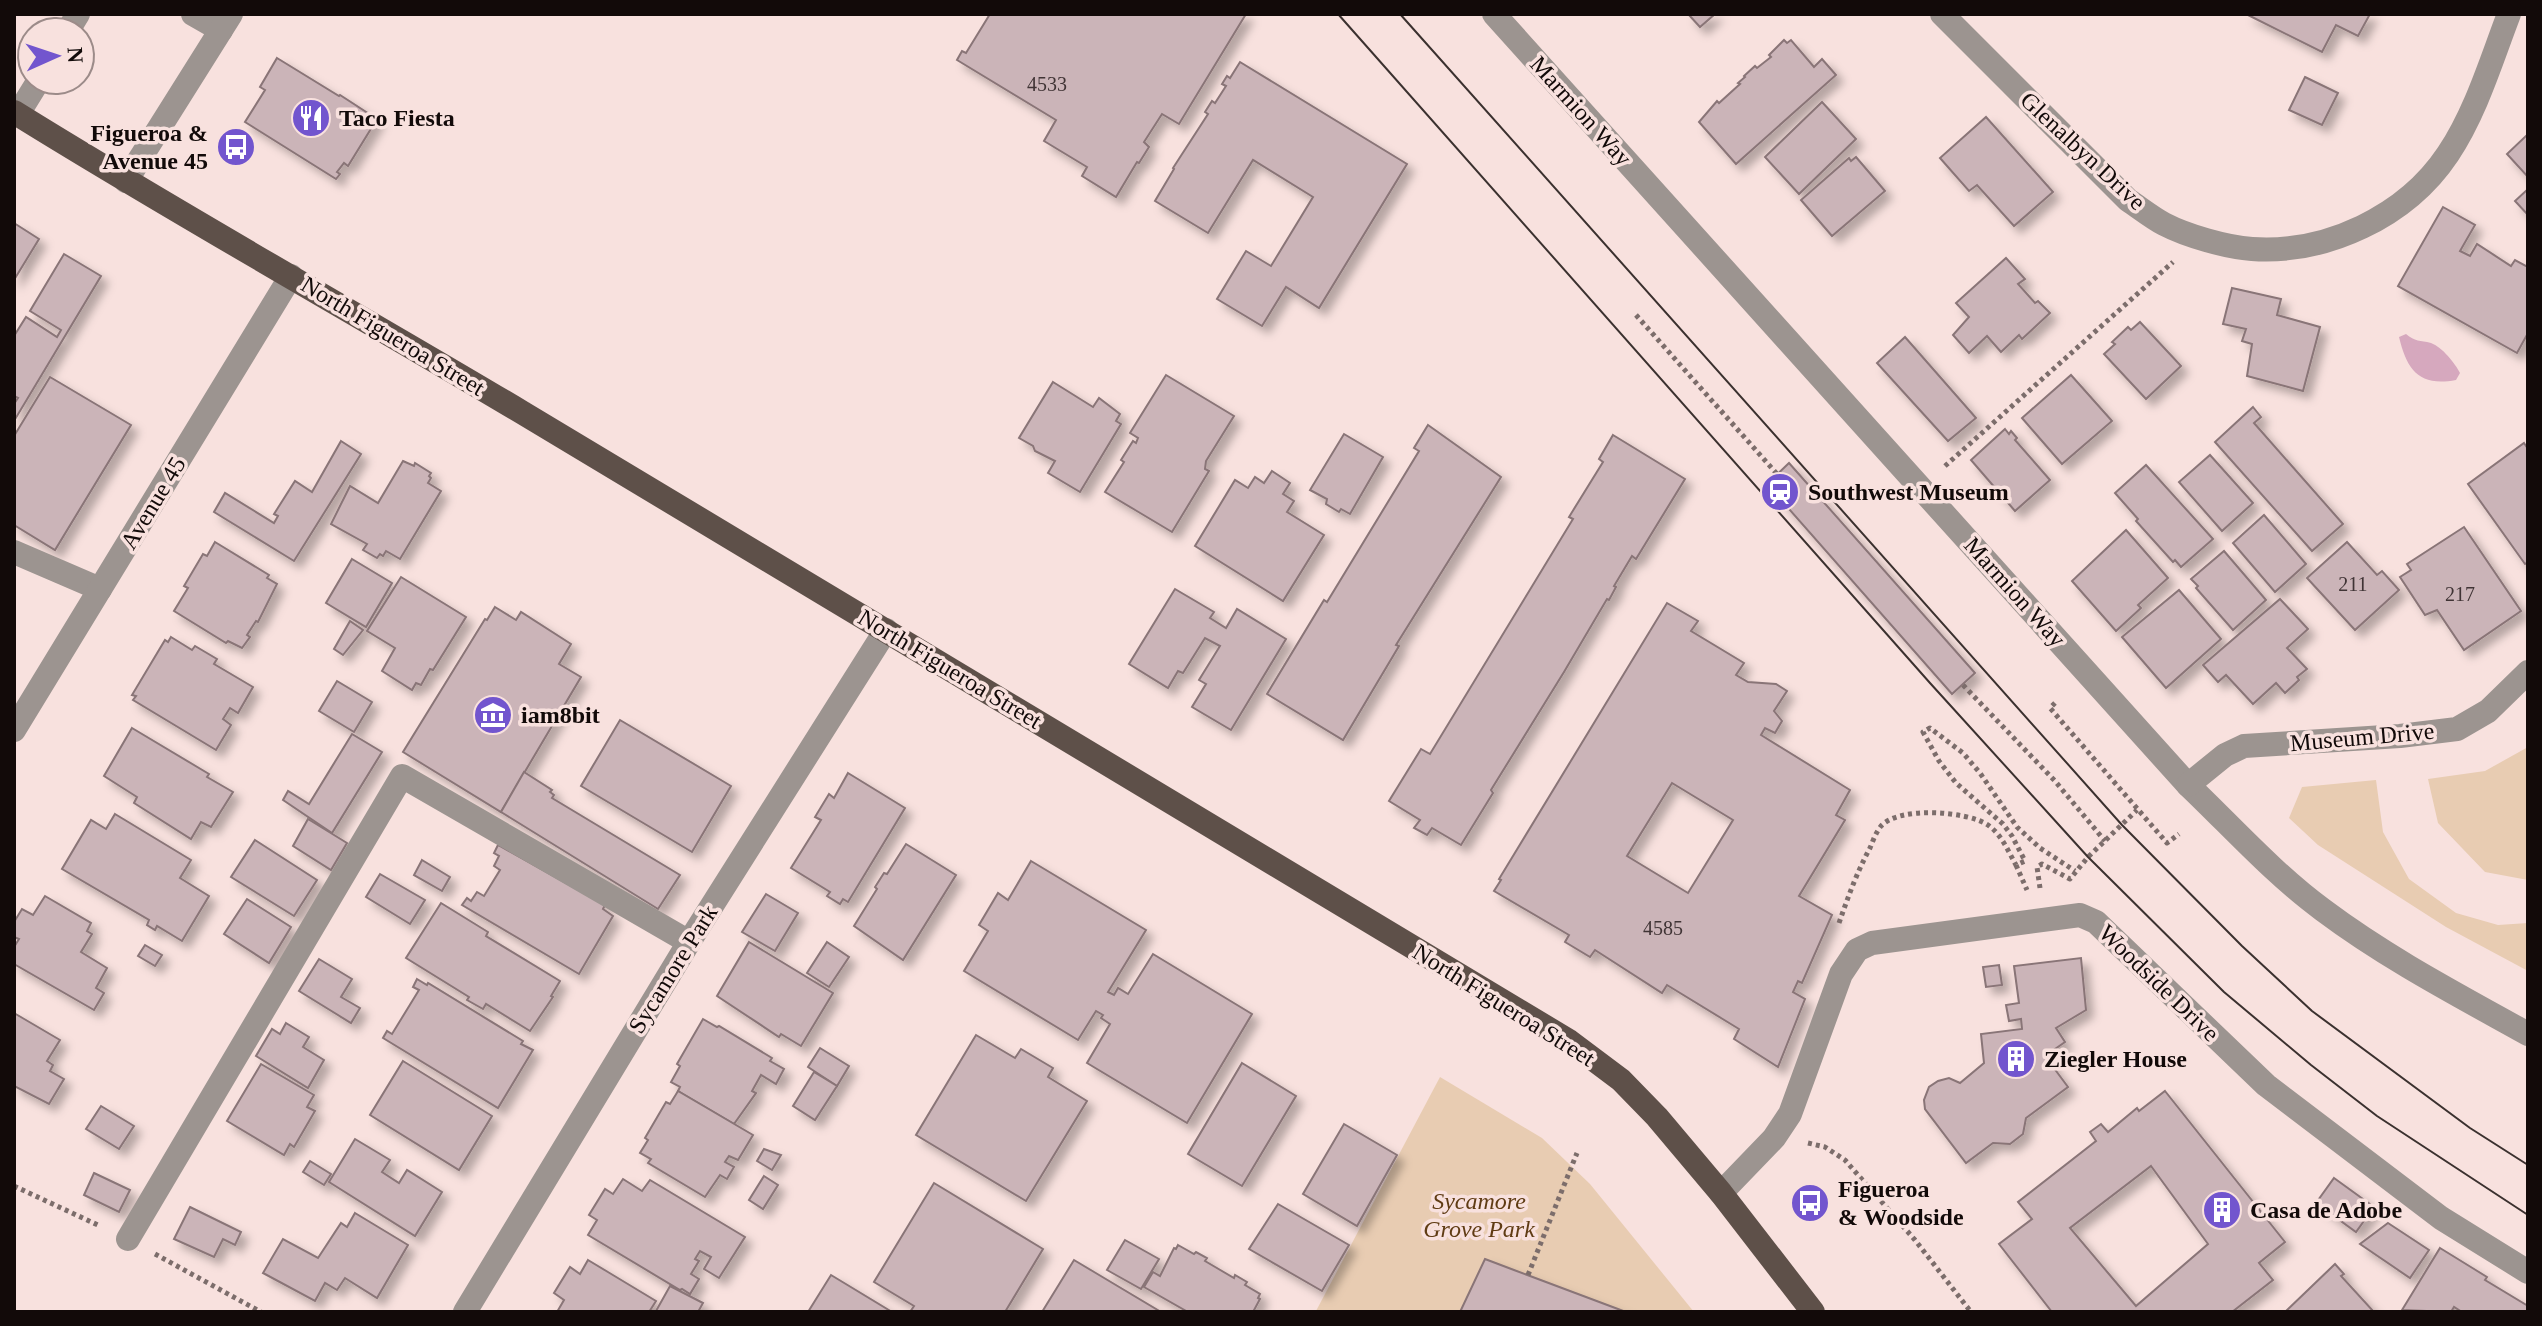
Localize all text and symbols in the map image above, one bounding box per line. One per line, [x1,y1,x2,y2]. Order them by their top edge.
north arrow [16,16,96,96]
text: N [63,46,88,64]
street label: Marmion Way [1525,51,1637,171]
house number: 4533 [1027,73,1067,95]
street label: Glenalbyn Drive [2015,87,2151,215]
restaurant icon: Taco Fiesta [290,97,332,139]
place label: Taco Fiesta [339,105,455,131]
place label: Figueroa & Avenue 45 [90,120,208,174]
bus stop icon: Figueroa & Avenue 45 [215,126,257,168]
street label: North Figueroa Street [297,271,490,401]
street label: Avenue 45 [115,452,191,554]
station icon: Southwest Museum [1759,471,1801,513]
place label: Southwest Museum [1808,479,2009,505]
street label: Marmion Way [1959,532,2071,652]
house number: 211 [2338,573,2368,595]
house number: 217 [2445,583,2475,605]
street label: North Figueroa Street [854,604,1047,734]
museum icon: iam8bit [472,694,514,736]
place label: iam8bit [521,702,600,728]
street label: Museum Drive [2289,718,2435,756]
street label: Sycamore Park [623,900,723,1038]
house number: 4585 [1643,917,1683,939]
street label: Woodside Drive [2094,919,2224,1047]
street label: North Figueroa Street [1408,939,1600,1072]
building icon: Ziegler House [1995,1038,2037,1080]
place label: Ziegler House [2044,1046,2187,1072]
place label: Figueroa & Woodside [1838,1176,1964,1230]
bus stop icon: Figueroa & Woodside [1789,1182,1831,1224]
park label: Sycamore Grove Park [1423,1188,1535,1242]
building icon: Casa de Adobe [2201,1189,2243,1231]
place label: Casa de Adobe [2250,1197,2402,1223]

